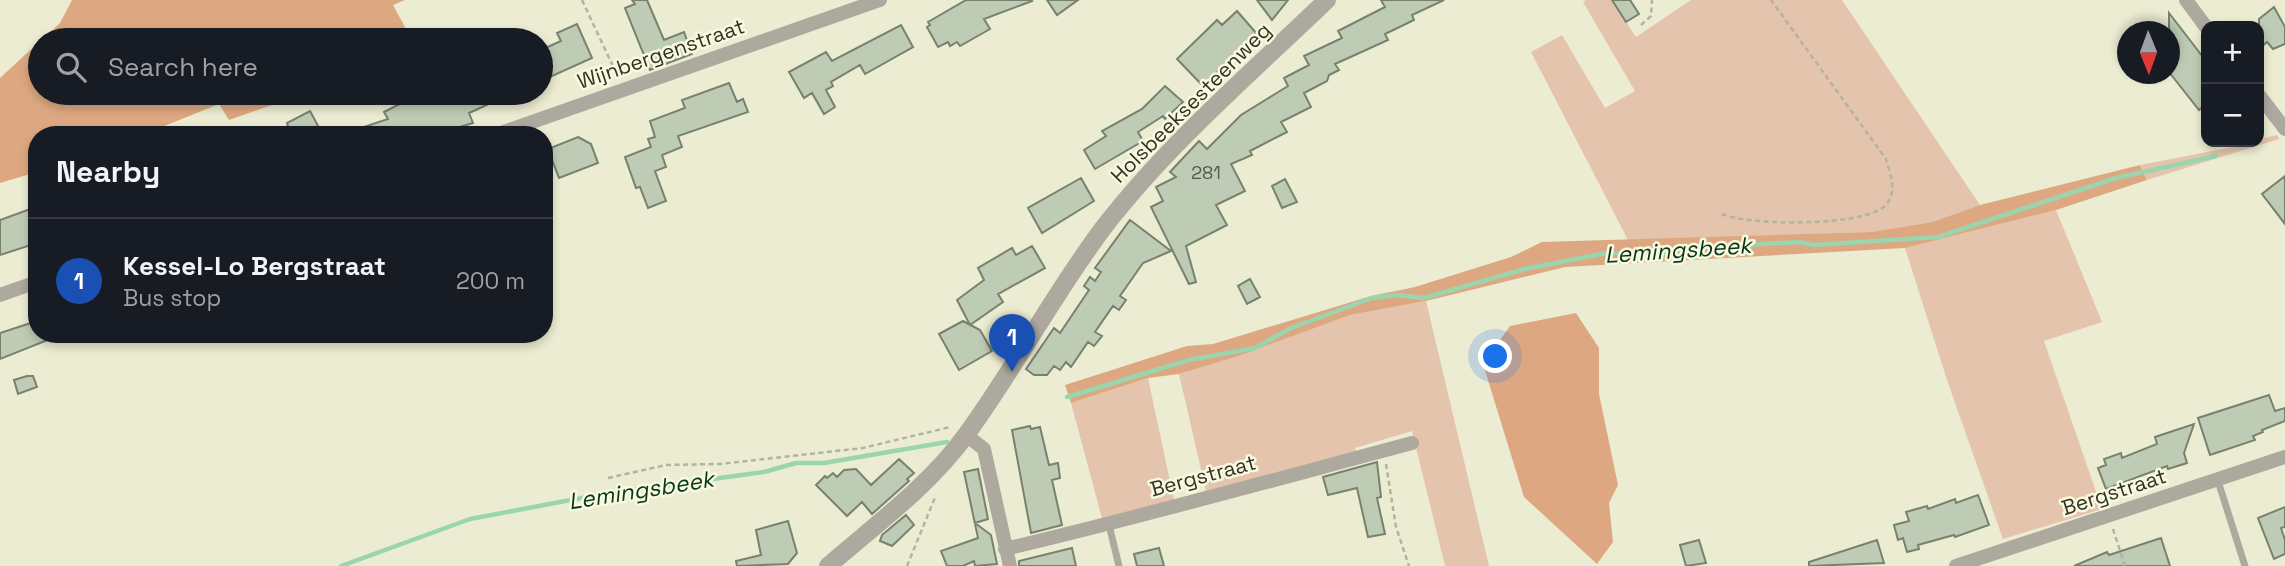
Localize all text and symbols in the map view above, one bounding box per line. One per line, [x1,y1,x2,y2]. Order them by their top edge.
street label: Wijnbergenstraat [574,12,748,95]
street label: Holsbeeksesteenweg [1105,17,1277,189]
north arrow [2117,21,2180,84]
map controls [2201,21,2264,147]
button: + [2201,21,2264,84]
search box [28,28,553,105]
icon: search [52,48,90,86]
text: Search here [108,50,258,84]
button: − [2201,84,2264,147]
text: Nearby [56,152,160,191]
house number: 281 [1191,161,1221,184]
water label: Lemingsbeek [1604,230,1755,270]
text: Kessel-Lo Bergstraat [123,249,386,283]
text: 1 [74,266,84,296]
text: 200 m [456,266,525,296]
text: Bus stop [123,283,221,313]
pin: 1 [989,314,1035,372]
your location [1478,339,1512,373]
street label: Bergstraat [1147,448,1259,503]
street label: Bergstraat [2058,462,2170,521]
water label: Lemingsbeek [566,463,718,516]

